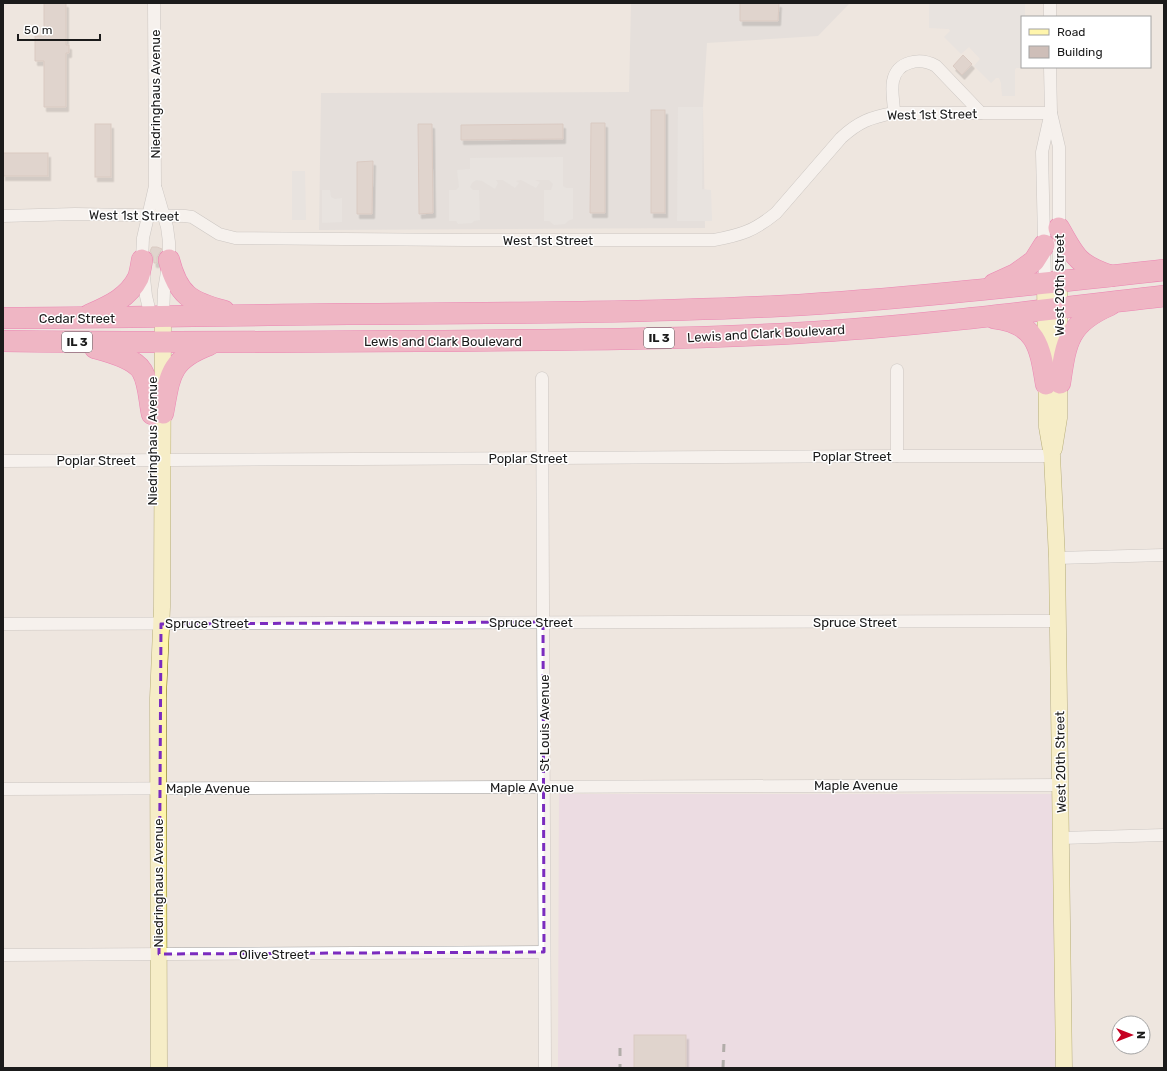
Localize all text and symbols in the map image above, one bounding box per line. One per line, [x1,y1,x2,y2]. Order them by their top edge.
scale bar [18,16,100,42]
legend [1021,16,1151,68]
text: 50 m [24,23,52,37]
text: Road [1057,25,1085,39]
street label: Niedringhaus Avenue [148,30,164,158]
text: Building [1057,45,1103,59]
street label: West 1st Street [887,106,977,123]
street label: West 1st Street [89,207,179,224]
street label: West 1st Street [503,233,593,248]
street label: West 20th Street [1052,234,1067,336]
street label: Cedar Street [39,311,115,326]
street label: Lewis and Clark Boulevard [687,322,845,345]
road number: IL 3 [644,328,674,348]
road number: IL 3 [62,332,92,352]
street label: Lewis and Clark Boulevard [364,334,522,349]
street label: Niedringhaus Avenue [145,377,161,505]
street label: Poplar Street [812,449,892,464]
street label: Poplar Street [488,451,568,466]
street label: Poplar Street [56,453,136,468]
street label: Spruce Street [489,615,573,630]
street label: Spruce Street [813,615,897,630]
street label: Spruce Street [165,616,249,631]
street label: St Louis Avenue [537,675,552,771]
street label: West 20th Street [1052,711,1069,813]
street label: Maple Avenue [814,778,898,793]
street label: Maple Avenue [490,780,574,795]
street label: Maple Avenue [166,781,250,796]
street label: Niedringhaus Avenue [151,819,167,947]
street label: Olive Street [239,947,309,962]
north arrow [1111,1015,1151,1055]
text: N [1134,1031,1147,1039]

